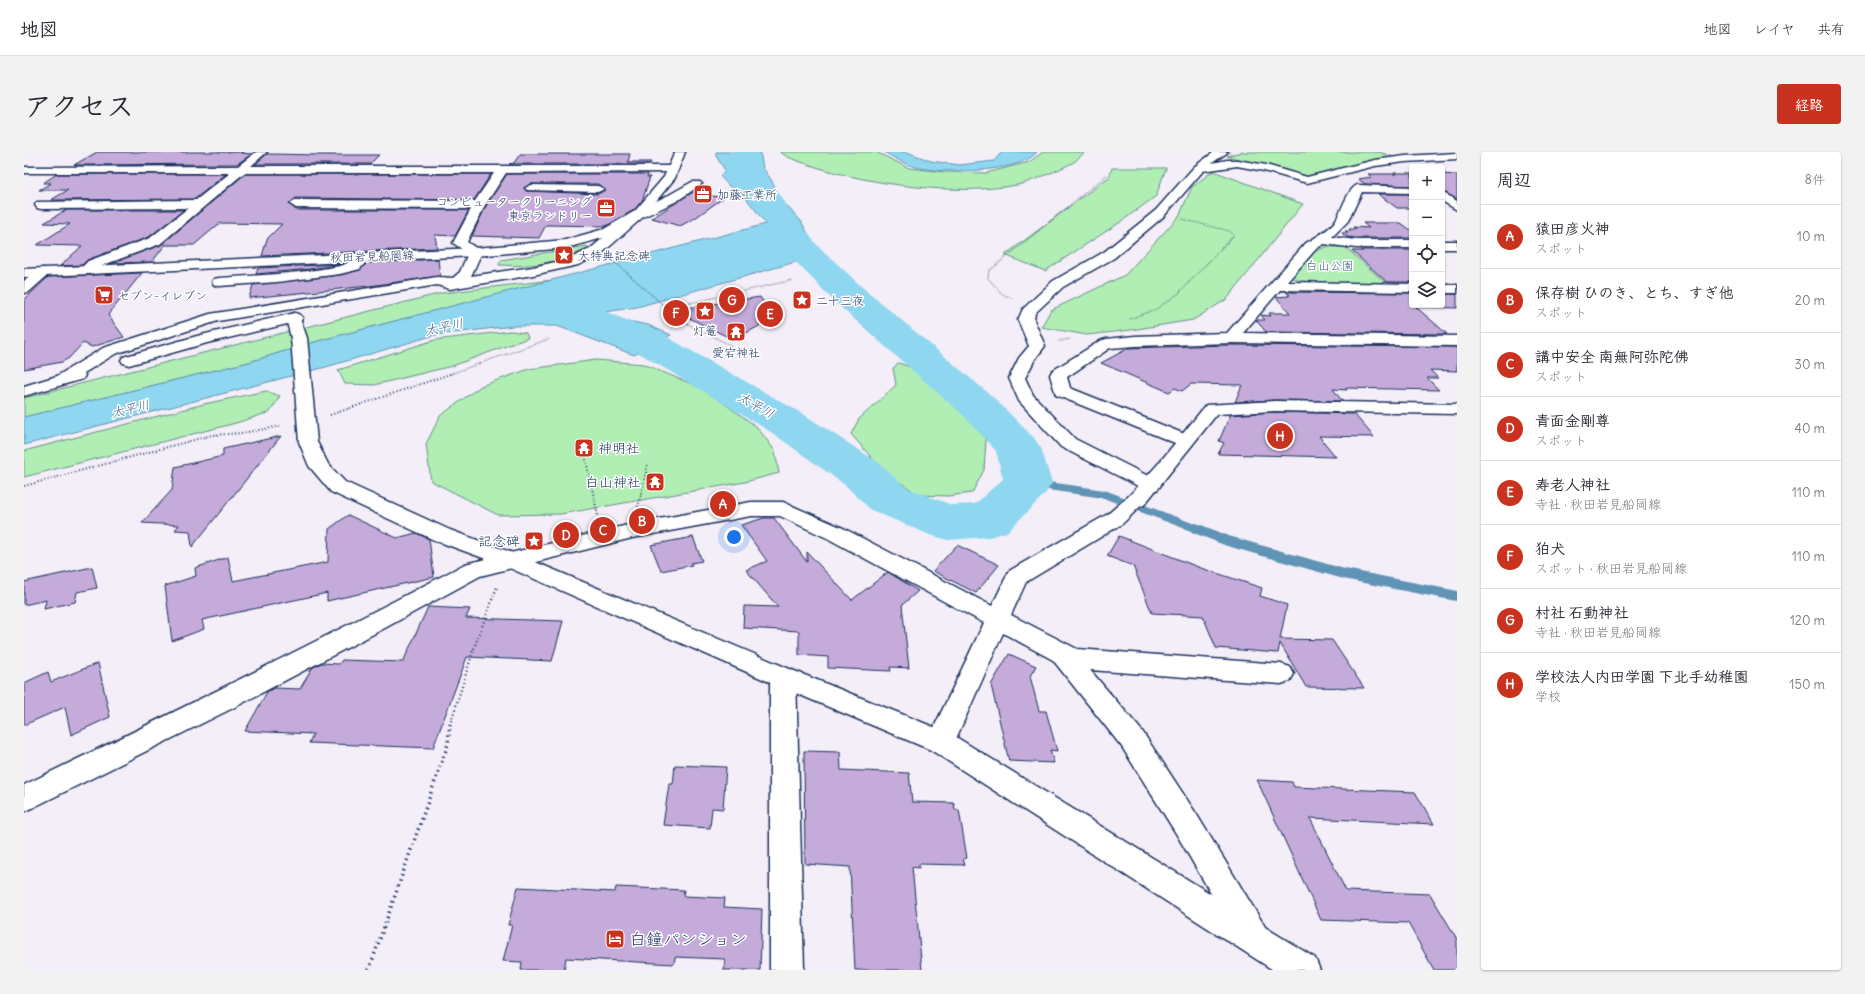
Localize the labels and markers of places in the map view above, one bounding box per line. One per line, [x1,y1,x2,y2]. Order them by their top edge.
office icon: 加藤工業所 [692,183,714,205]
place label: 加藤工業所 [717,187,777,202]
place label: コンピュータークリーニング 東京ランドリー [436,194,592,223]
office icon: コンピュータークリーニング 東京ランドリー [595,197,617,219]
place icon: 大特典記念碑 [553,244,575,266]
place label: 大特典記念碑 [578,248,650,263]
supermarket icon: セブン-イレブン [93,284,115,306]
pin: G [719,285,745,315]
place label: セブン-イレブン [118,288,207,303]
place icon: 二十三夜 [791,289,813,311]
place label: 二十三夜 [816,293,864,308]
pin: F [663,298,689,328]
pin: E [757,299,783,329]
place icon: 灯篭 [694,300,716,322]
temple icon: 愛宕神社 [725,321,747,343]
place label: 灯篭 [693,323,717,338]
place label: 愛宕神社 [712,345,760,360]
pin: H [1267,421,1293,451]
temple icon: 神明社 [573,437,595,459]
place label: 神明社 [598,439,640,457]
temple icon: 白山神社 [644,471,666,493]
place label: 白山神社 [585,473,641,491]
pin: A [710,489,736,519]
pin: B [629,506,655,536]
pin: C [590,515,616,545]
pin: D [553,520,579,550]
place icon: 記念碑 [523,530,545,552]
place label: 記念碑 [478,532,520,550]
hotel icon: 白鐘パンション [604,928,626,950]
place label: 白鐘パンション [629,928,747,950]

